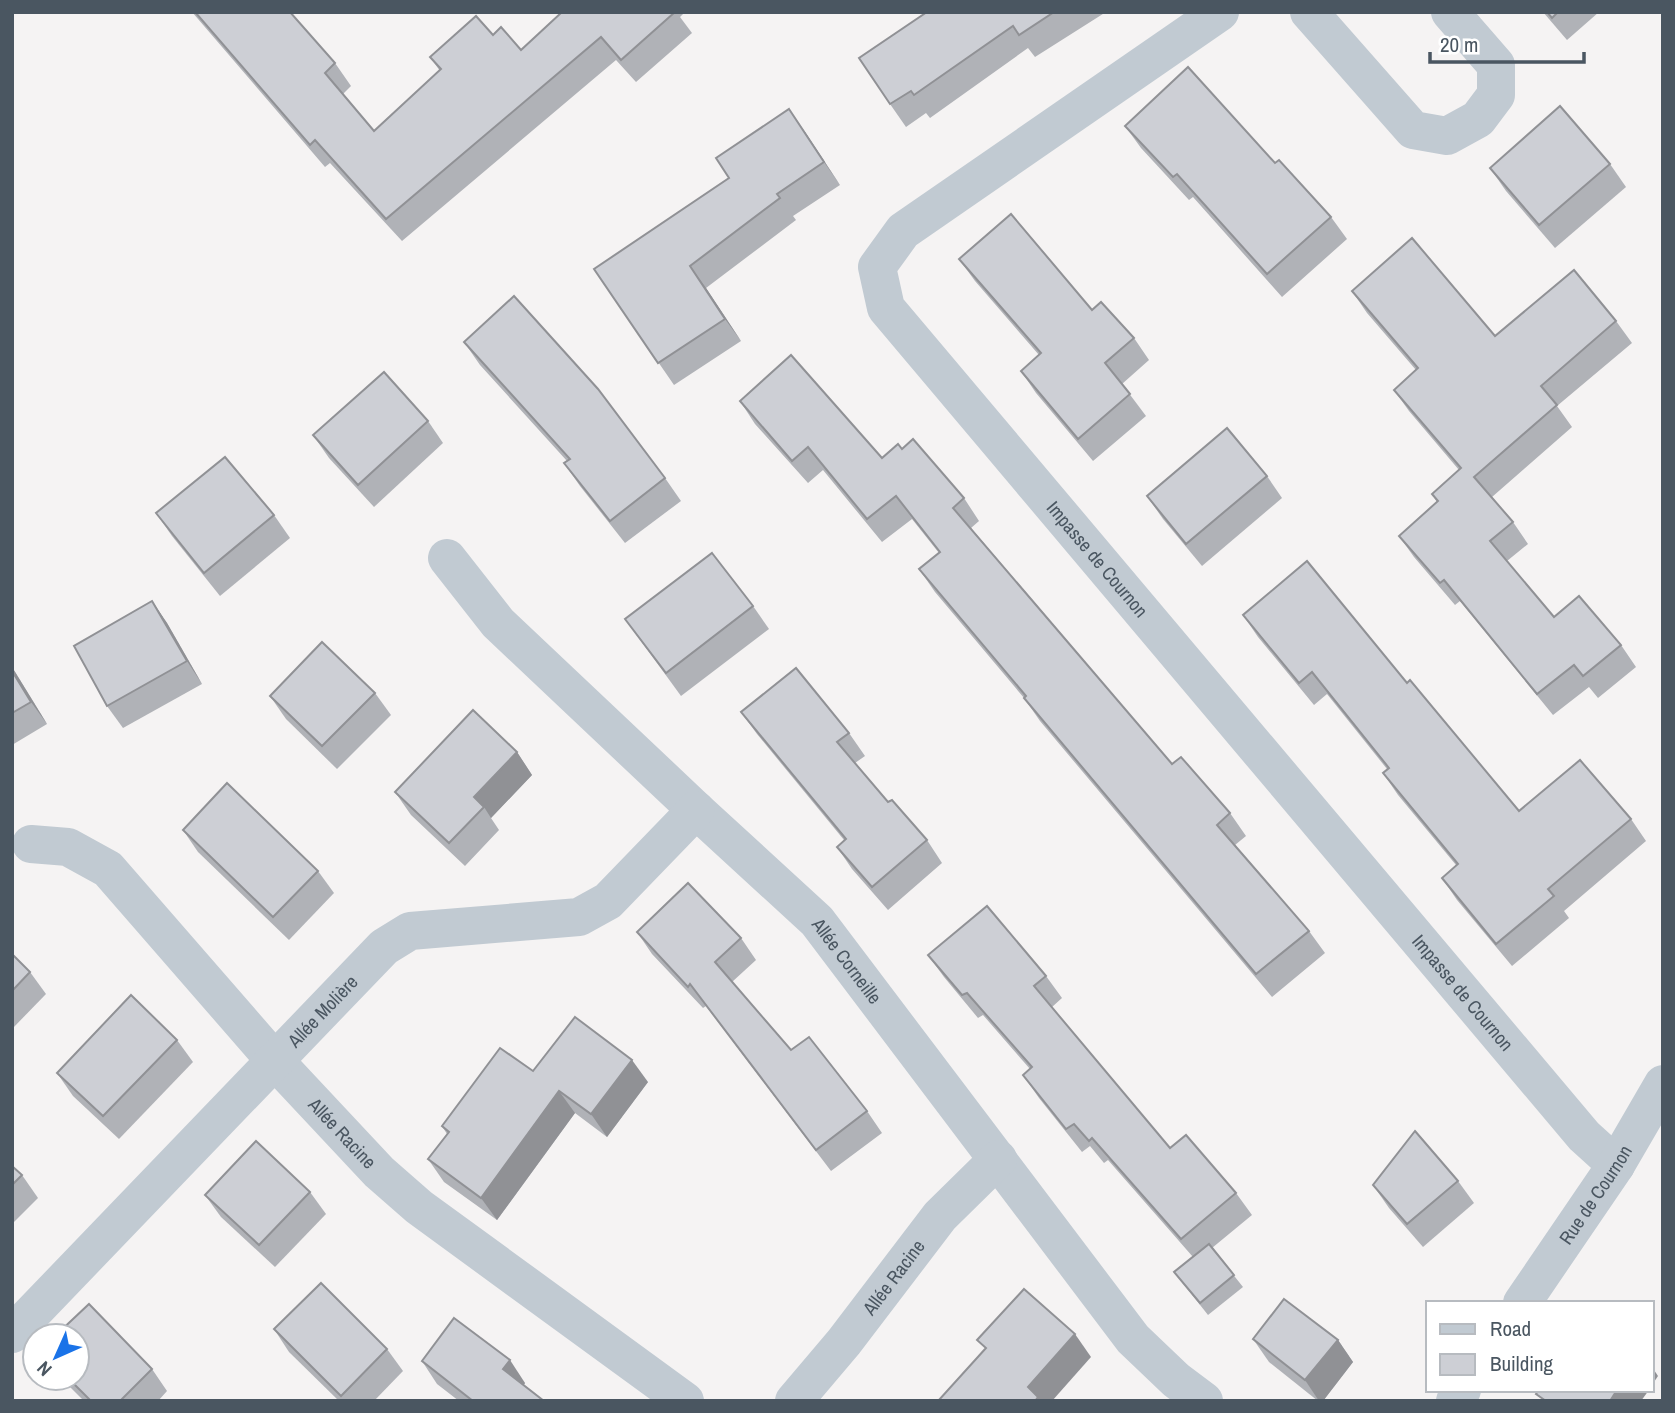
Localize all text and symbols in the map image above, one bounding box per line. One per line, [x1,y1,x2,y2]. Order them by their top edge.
scale bar [1430,21,1584,65]
text: 20 m [1440,30,1478,59]
street label: Impasse de Cournon [1041,495,1154,623]
street label: Allée Corneille [805,912,888,1009]
street label: Impasse de Cournon [1406,929,1520,1056]
street label: Allée Molière [281,969,363,1054]
street label: Allée Racine [302,1091,382,1174]
street label: Rue de Cournon [1553,1140,1638,1249]
street label: Allée Racine [856,1234,931,1321]
legend [1426,1301,1654,1392]
text: Road [1490,1314,1531,1343]
north arrow [21,1322,91,1392]
text: Building [1490,1349,1554,1378]
text: N [31,1356,57,1382]

